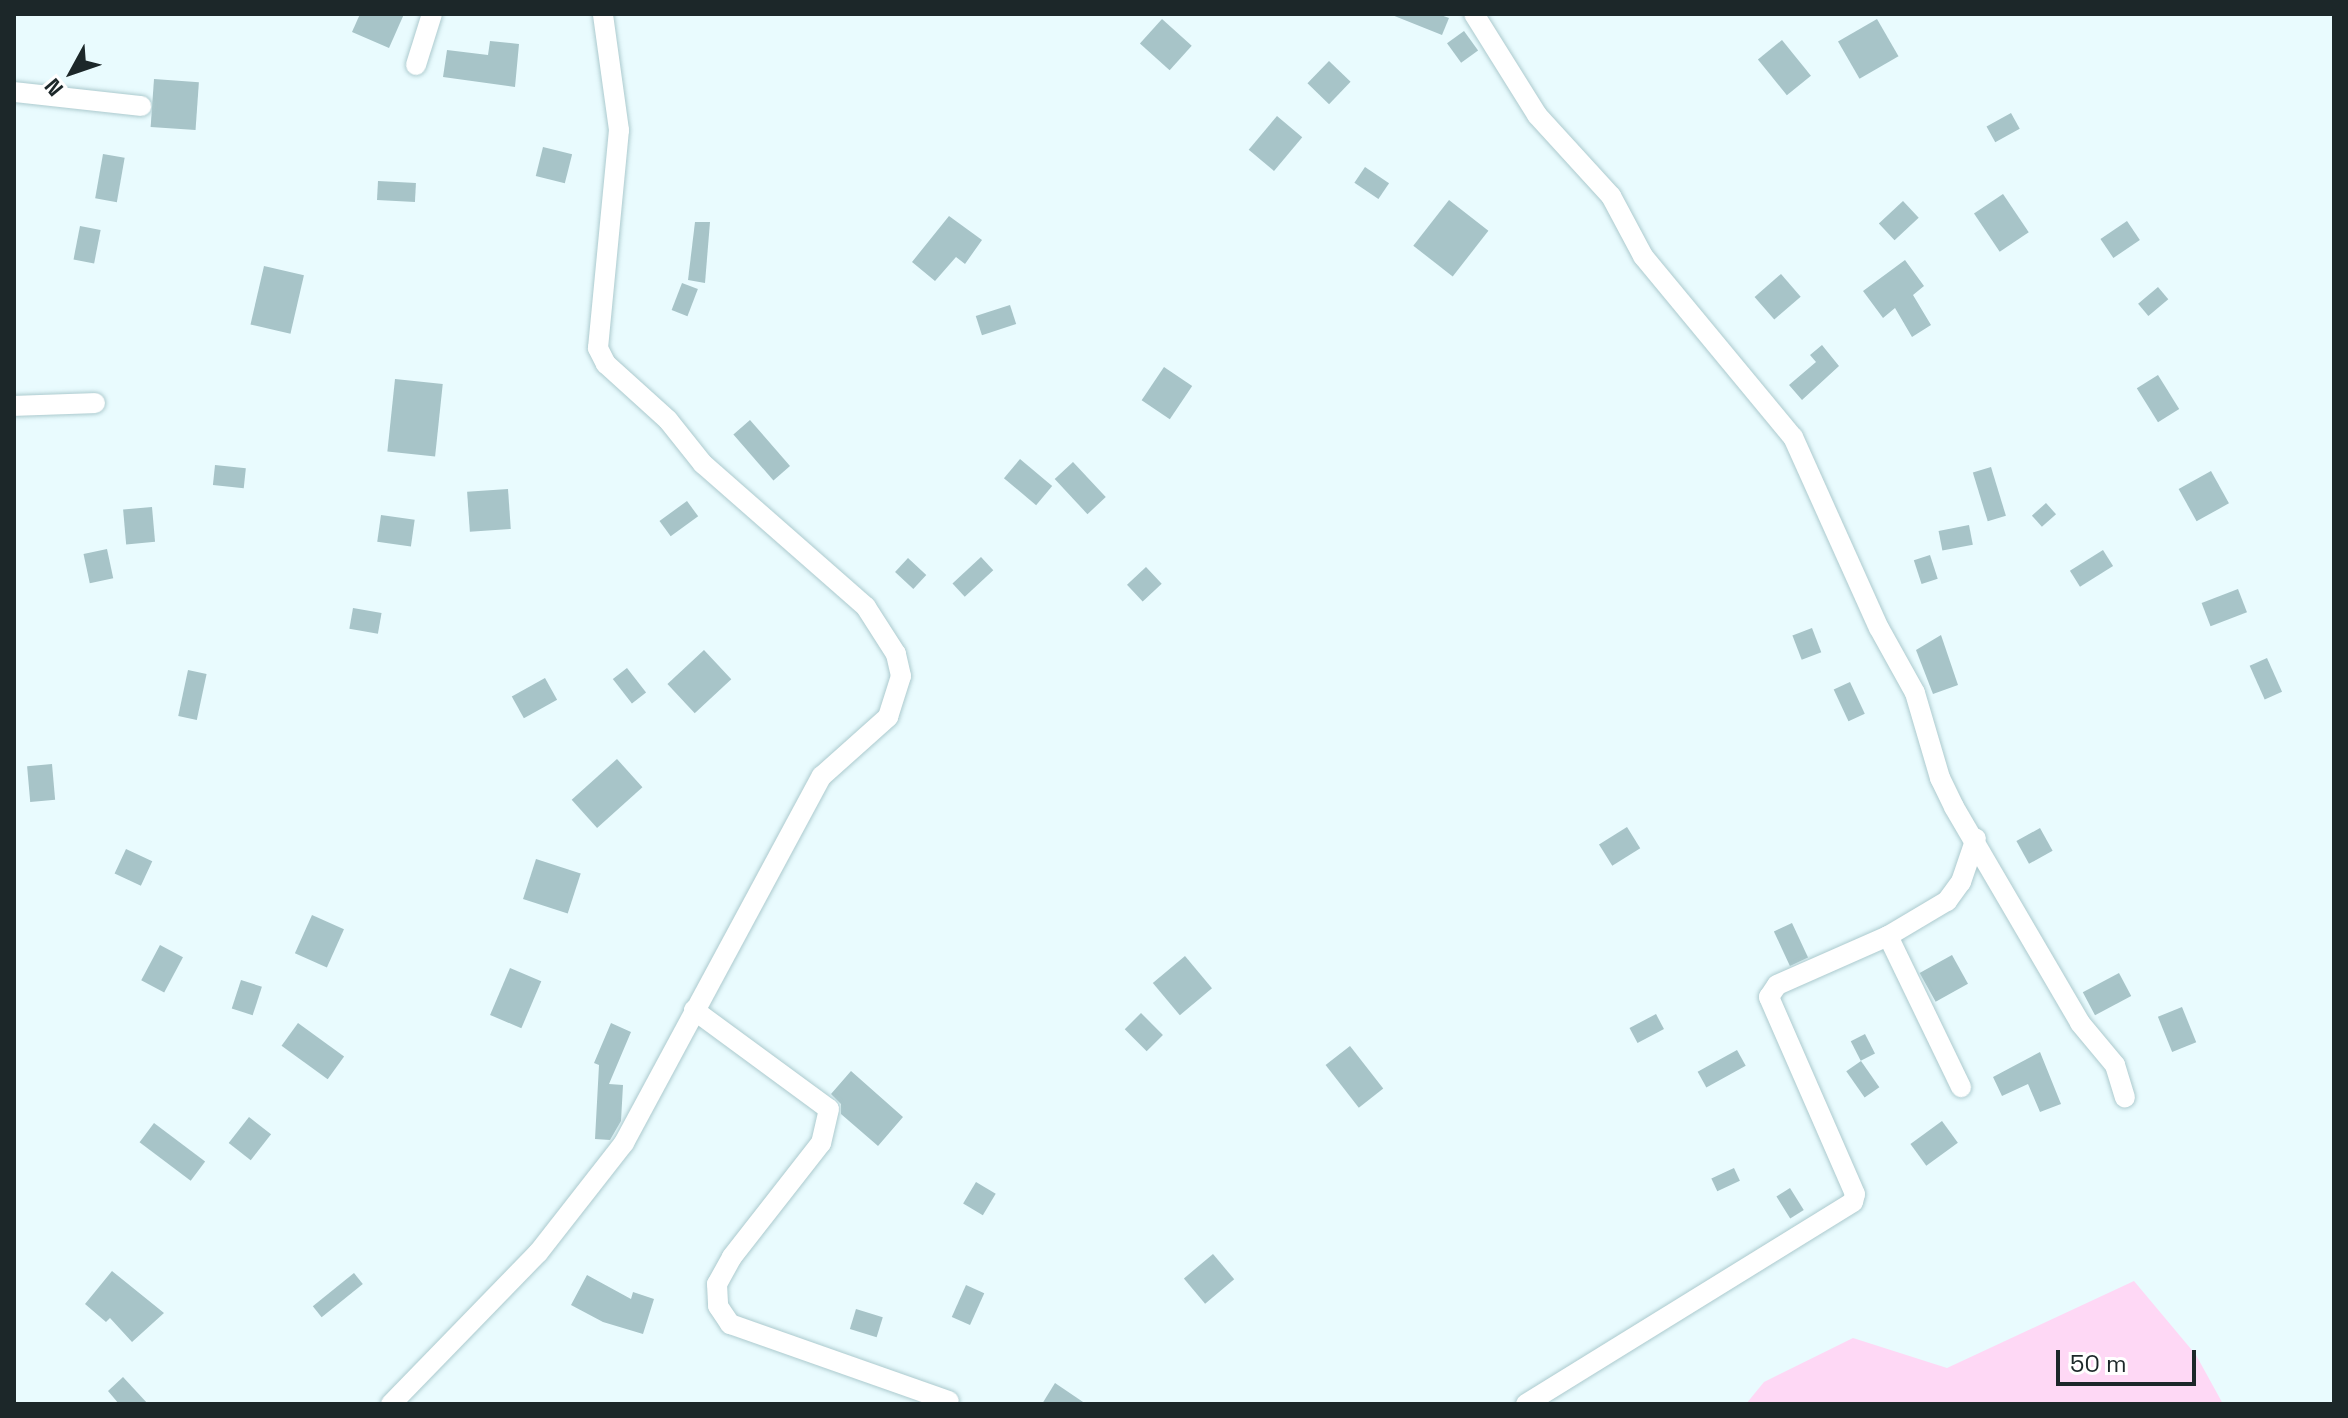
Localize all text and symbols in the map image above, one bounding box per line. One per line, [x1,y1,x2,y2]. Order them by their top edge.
north arrow [32,32,112,112]
text: N [38,73,69,102]
scale bar [2060,1334,2200,1384]
text: 50 m [2070,1348,2127,1379]

